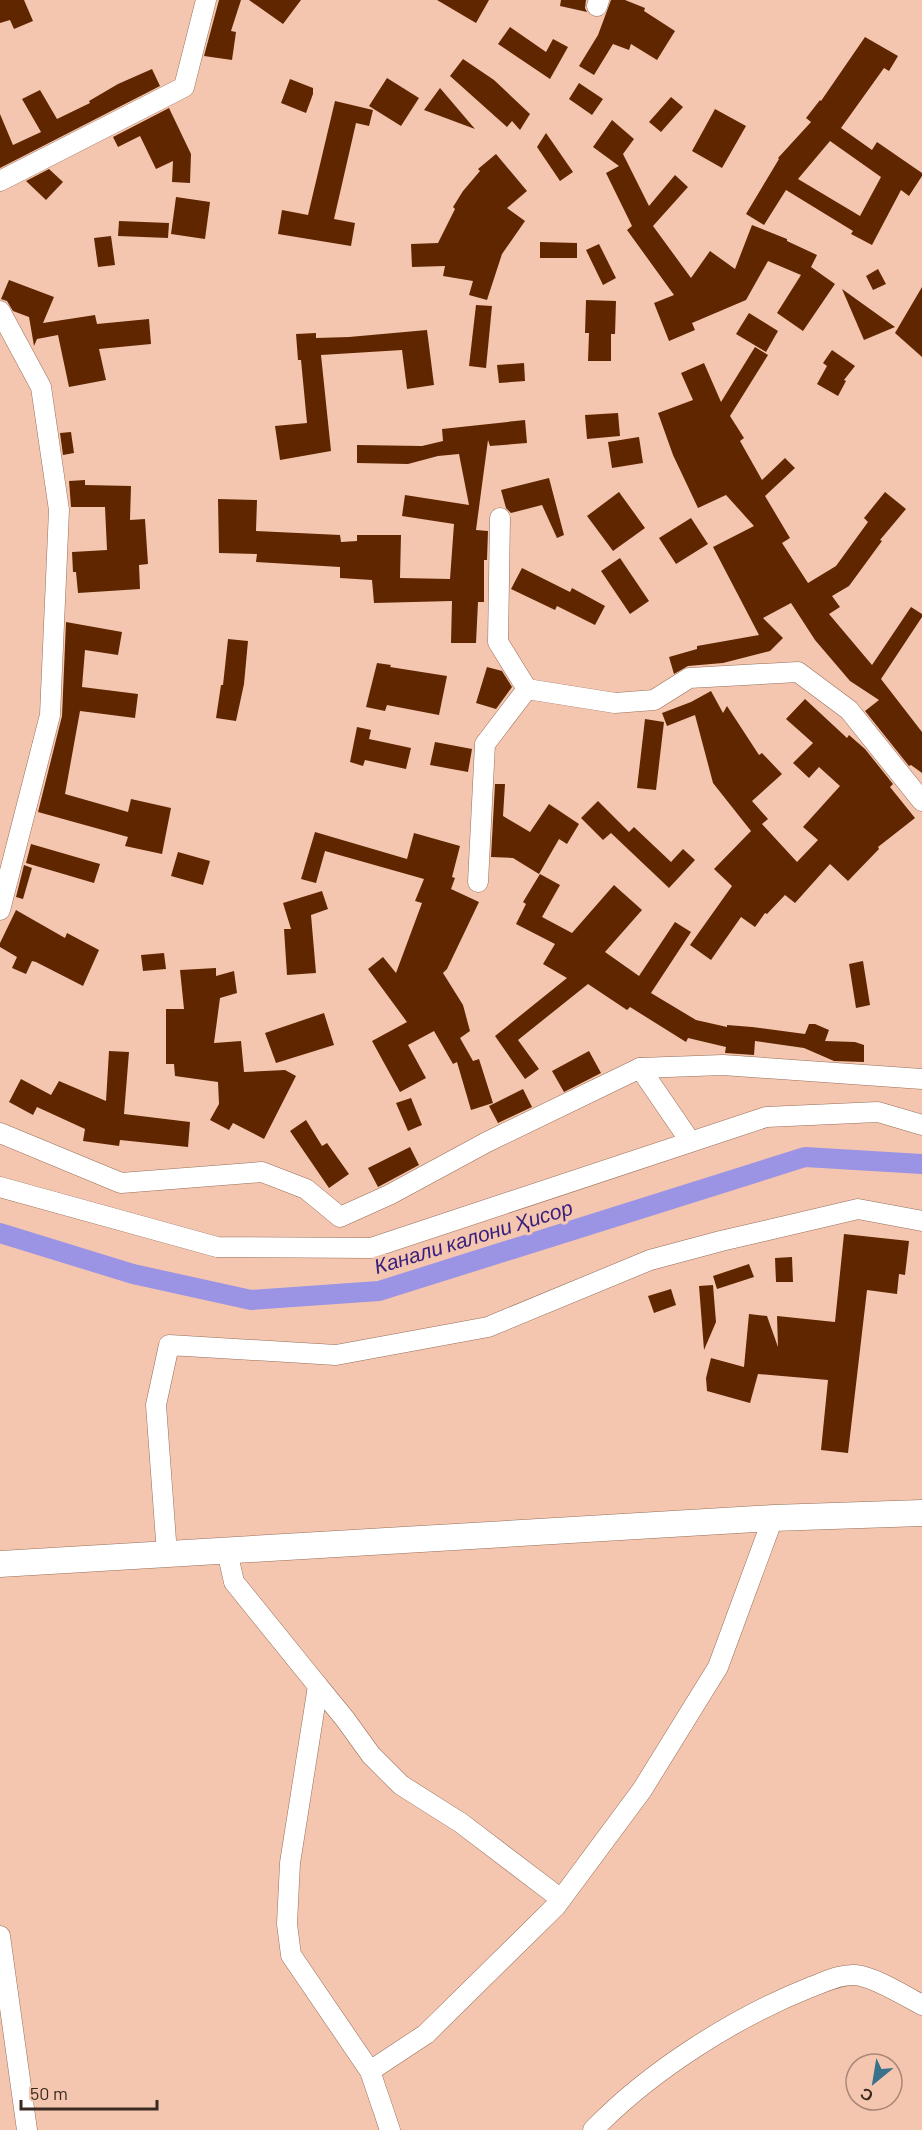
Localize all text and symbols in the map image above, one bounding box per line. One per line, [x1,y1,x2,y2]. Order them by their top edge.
water label: Канали калони Ҳисор [371,1194,575,1278]
north arrow [844,2052,904,2112]
scale bar [21,2073,158,2111]
text: 50 m [30,2082,68,2104]
text: С [856,2084,876,2107]

